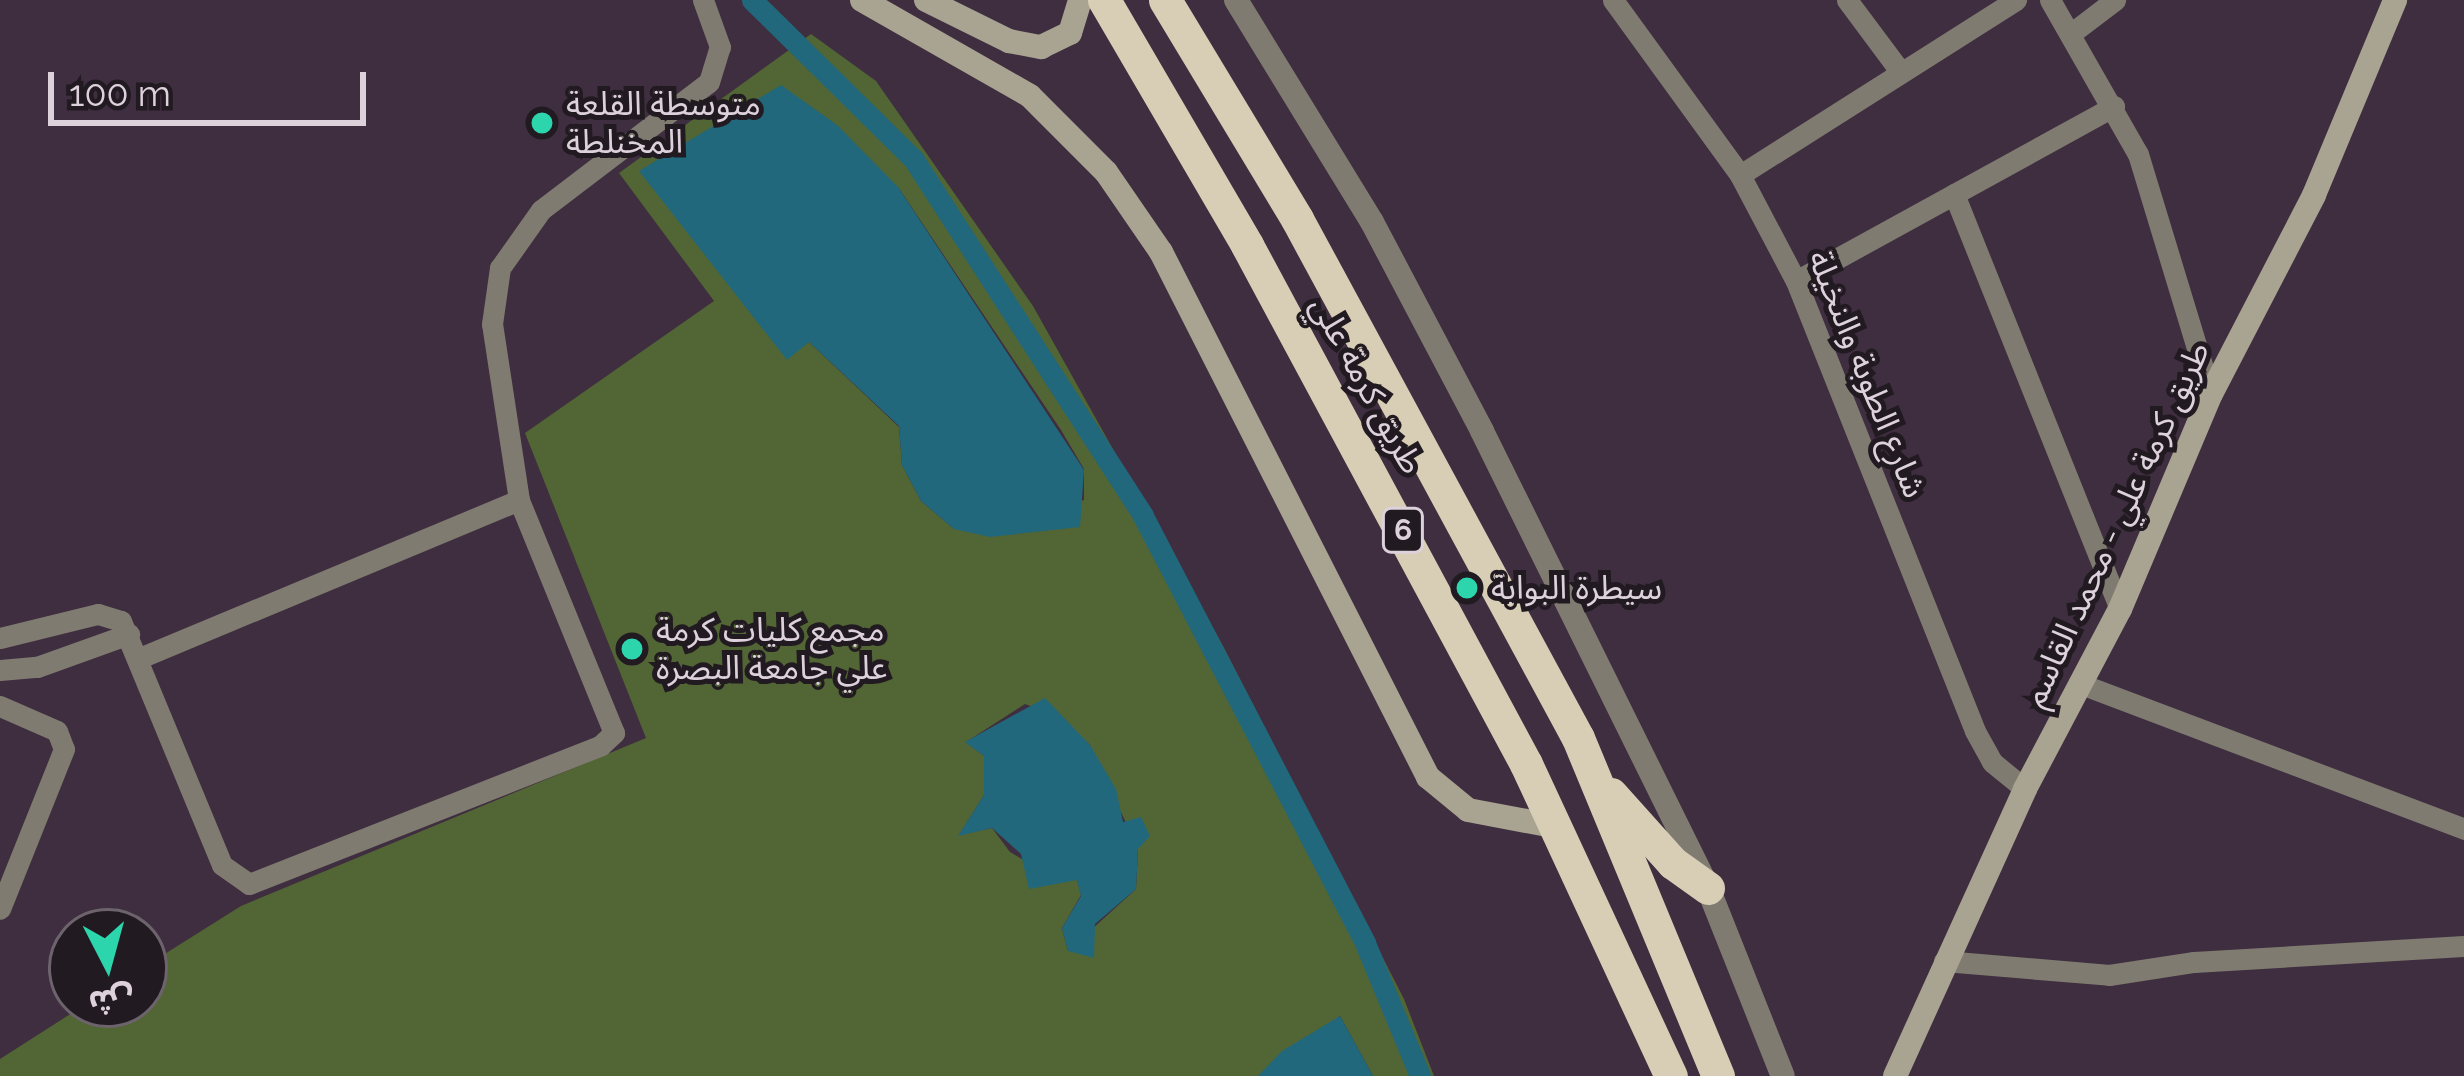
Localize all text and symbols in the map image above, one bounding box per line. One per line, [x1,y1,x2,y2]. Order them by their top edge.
scale bar [54,48,372,122]
text: 100 m [69,72,171,114]
place label: متوسطة القلعة المخنلطة [566,84,761,162]
marker: متوسطة القلعة المخنلطة [529,110,555,136]
street label: شارع الطوبة والنخيلة [1799,245,1935,503]
street label: طريق كرمة علي [1302,289,1432,481]
street label: طريق كرمة علي - محمد القاسم [2014,335,2218,713]
road number: 6 [1379,506,1427,554]
place label: سيطرة البوابة [1491,568,1662,608]
marker: سيطرة البوابة [1454,575,1480,601]
place label: مجمع كليات كرمة علي جامعة البصرة [656,610,887,688]
marker: مجمع كليات كرمة علي جامعة البصرة [619,636,645,662]
north arrow [48,908,168,1028]
text: ش [87,980,136,1023]

